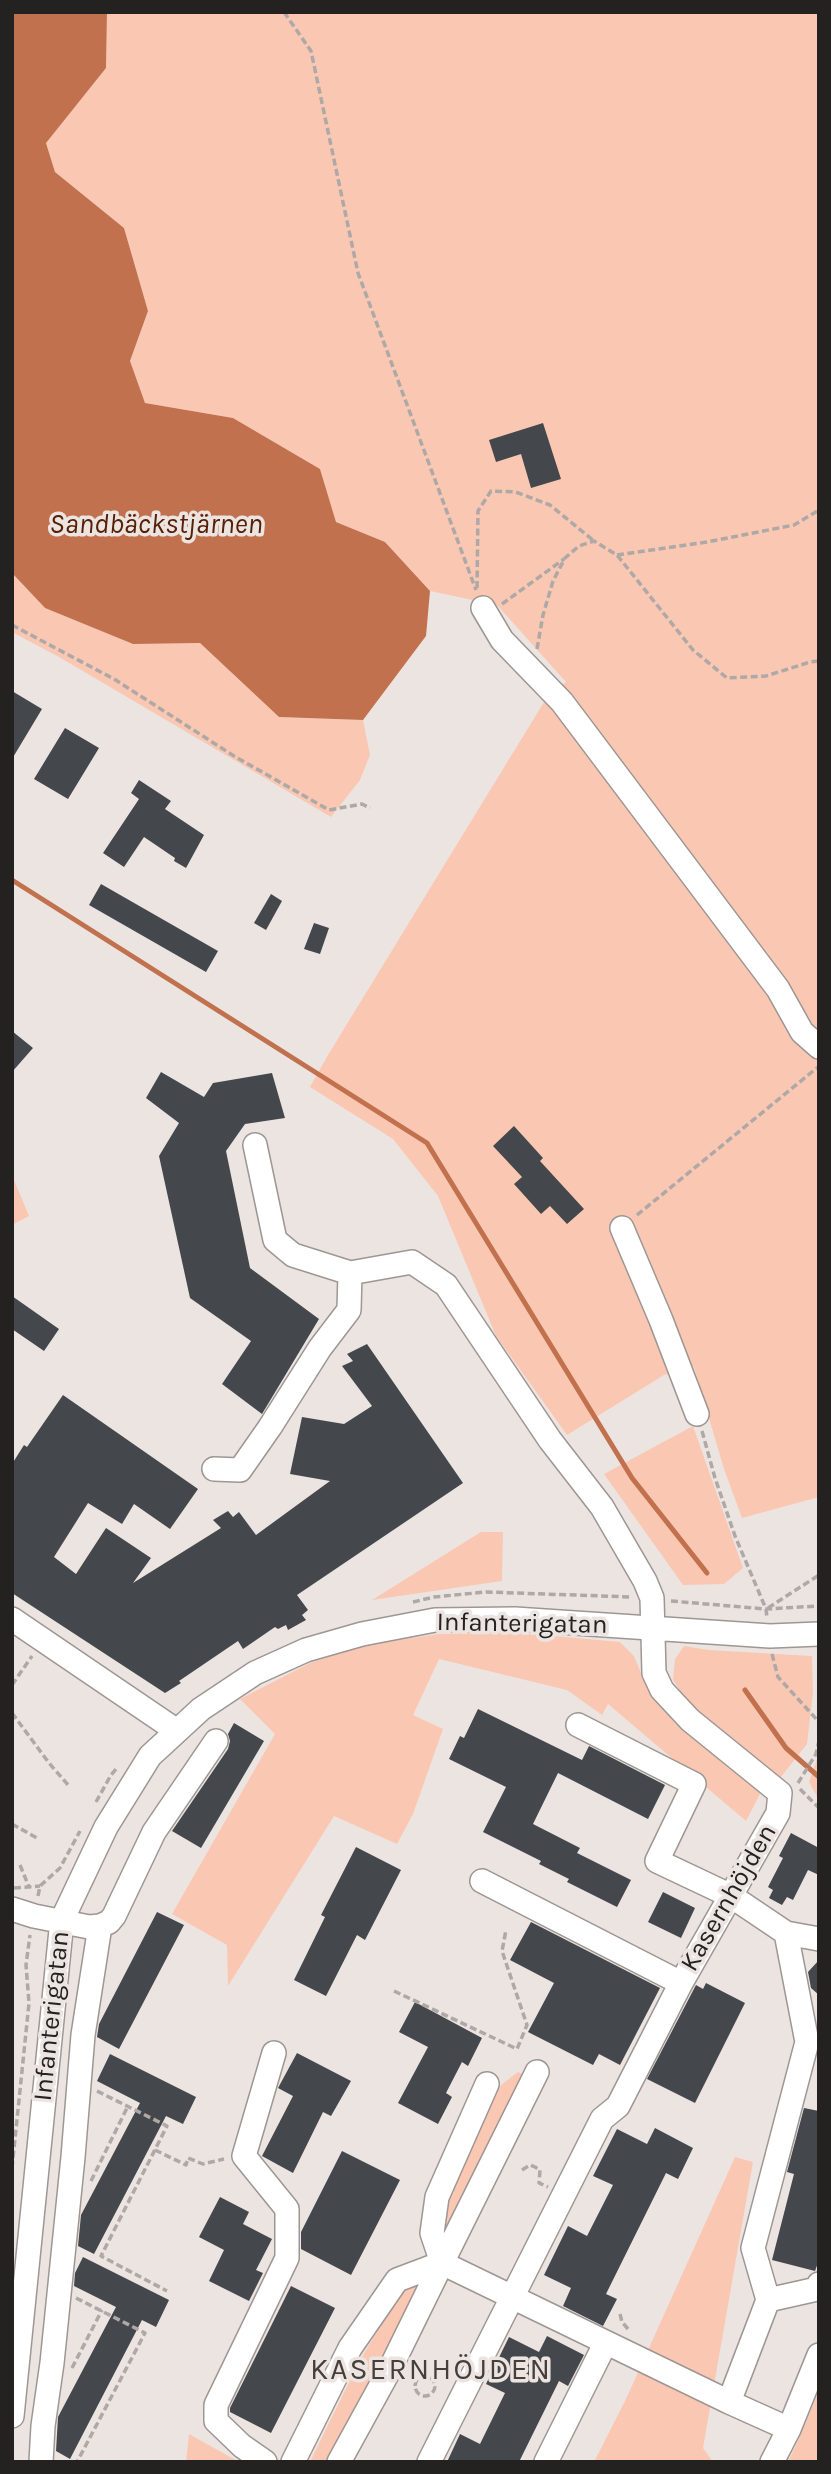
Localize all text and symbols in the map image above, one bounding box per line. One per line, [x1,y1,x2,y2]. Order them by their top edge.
water label: Sandbäckstjärnen [49,508,263,542]
street label: Infanterigatan [436,1607,608,1641]
street label: Kasernhöjden [674,1819,784,1977]
street label: Infanterigatan [28,1929,76,2103]
district label: KASERNHÖJDEN [311,2352,551,2388]

